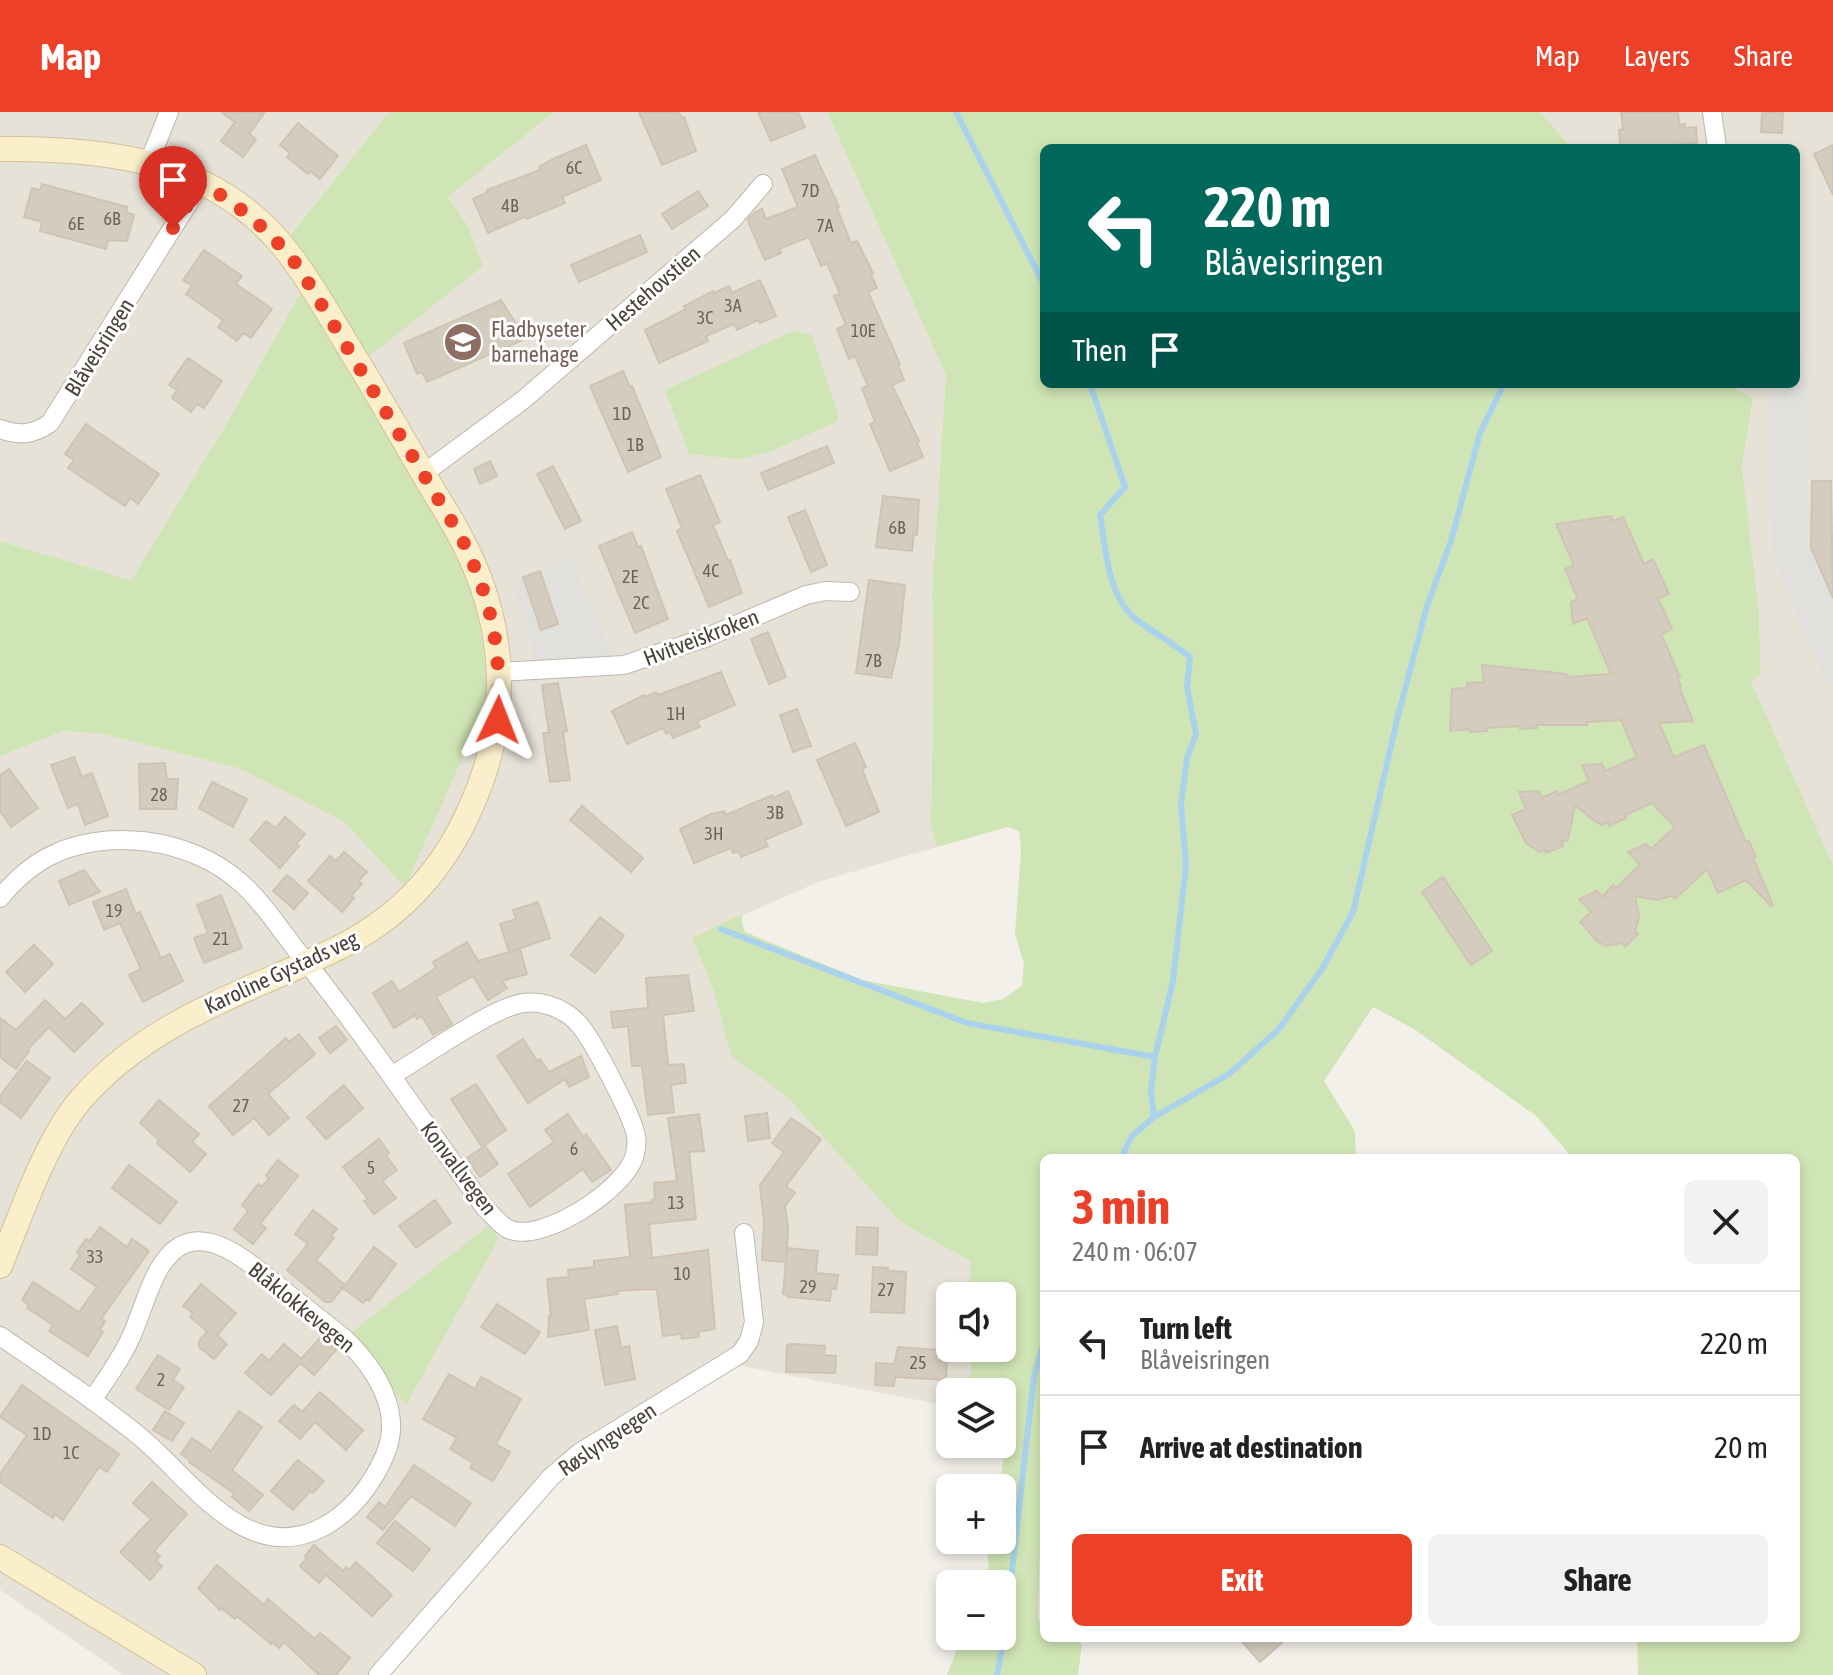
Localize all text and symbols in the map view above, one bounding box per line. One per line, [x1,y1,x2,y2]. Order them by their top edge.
text: Map [40,35,101,78]
text: Map [1535,40,1580,72]
text: Layers [1624,40,1690,72]
text: Share [1734,40,1793,72]
pin [139,146,207,228]
house number: 6C [566,157,582,178]
icon: arrive [151,158,195,202]
text: 220 m [1204,175,1331,239]
icon: left [1072,176,1176,280]
house number: 7D [801,180,819,201]
house number: 4B [502,195,519,216]
house number: 6B [104,208,121,229]
house number: 6E [68,213,84,234]
house number: 7A [816,215,834,236]
street label: Hestehovstien [601,240,705,336]
text: Blåveisringen [1204,241,1384,283]
street label: Blåveisringen [59,293,139,401]
house number: 3A [724,295,742,316]
house number: 3C [697,307,713,328]
place label: Fladbyseter barnehage [491,316,586,367]
house number: 10E [851,320,876,341]
school or university icon: Fladbyseter barnehage [442,321,484,363]
icon: arrive [1143,328,1187,372]
text: Then [1072,333,1127,367]
house number: 1D [613,403,631,424]
house number: 1B [627,434,644,455]
house number: 6B [889,517,906,538]
house number: 4C [703,560,719,581]
house number: 2E [622,566,638,587]
house number: 2C [633,592,649,613]
street label: Hvitveiskroken [640,603,762,671]
house number: 7B [865,650,882,671]
position arrow [456,678,540,762]
house number: 1H [667,703,685,724]
house number: 28 [151,784,167,805]
house number: 3B [767,802,784,823]
house number: 3H [705,823,723,844]
house number: 19 [106,900,122,921]
street label: Karoline Gystads veg [200,925,362,1019]
house number: 21 [213,928,229,949]
house number: 27 [233,1095,249,1116]
street label: Konvallvegen [415,1116,503,1220]
house number: 6 [570,1138,578,1159]
house number: 5 [367,1157,375,1178]
text: 3 min [1072,1179,1170,1234]
button: close [1684,1180,1768,1264]
house number: 13 [668,1192,684,1213]
text: 240 m · 06:07 [1072,1237,1198,1267]
house number: 33 [87,1246,103,1267]
street label: Blåklokkevegen [244,1256,360,1358]
house number: 10 [674,1263,690,1284]
house number: 29 [800,1276,816,1297]
house number: 27 [878,1279,894,1300]
map controls [936,1282,1016,1650]
button: sound [936,1282,1016,1362]
text: Turn left [1140,1311,1232,1345]
icon: left [1072,1321,1116,1365]
text: 220 m [1700,1326,1768,1360]
text: Blåveisringen [1140,1345,1270,1375]
house number: 25 [910,1352,926,1373]
house number: 2 [157,1369,165,1390]
button: layers [936,1378,1016,1458]
street label: Røslyngvegen [553,1397,661,1481]
house number: 1D [33,1423,51,1444]
icon: arrive [1072,1425,1116,1469]
text: Arrive at destination [1140,1430,1362,1464]
text: 20 m [1714,1430,1768,1464]
house number: 1C [63,1442,79,1463]
button: + [936,1474,1016,1554]
button: Exit [1072,1534,1412,1626]
button: Share [1428,1534,1768,1626]
button: − [936,1570,1016,1650]

